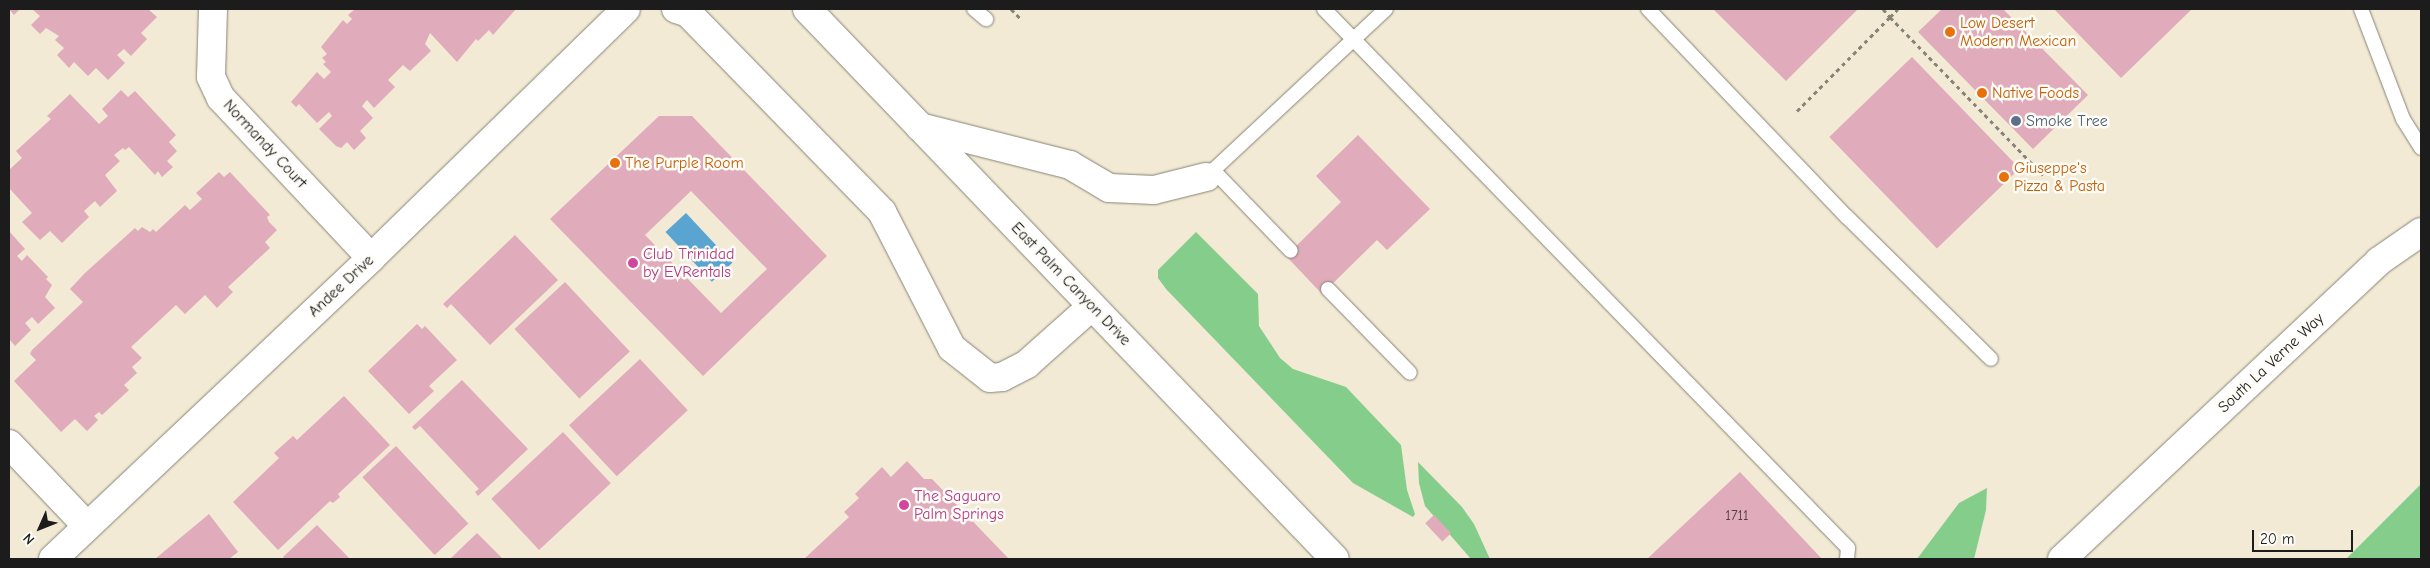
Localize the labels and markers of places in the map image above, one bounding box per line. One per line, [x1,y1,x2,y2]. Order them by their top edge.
place label: Low Desert Modern Mexican [1960,13,2076,51]
marker: Low Desert Modern Mexican [1944,26,1956,38]
place label: Native Foods [1992,83,2079,103]
marker: Native Foods [1976,87,1988,99]
place label: Smoke Tree [2026,111,2108,131]
marker: Smoke Tree [2010,115,2022,127]
place label: The Purple Room [625,153,744,173]
marker: The Purple Room [609,157,621,169]
place label: Giuseppe's Pizza & Pasta [2014,158,2105,196]
marker: Giuseppe's Pizza & Pasta [1998,171,2010,183]
place label: Club Trinidad by EVRentals [643,244,734,282]
marker: Club Trinidad by EVRentals [627,257,639,269]
place label: The Saguaro Palm Springs [914,486,1004,524]
marker: The Saguaro Palm Springs [898,499,910,511]

